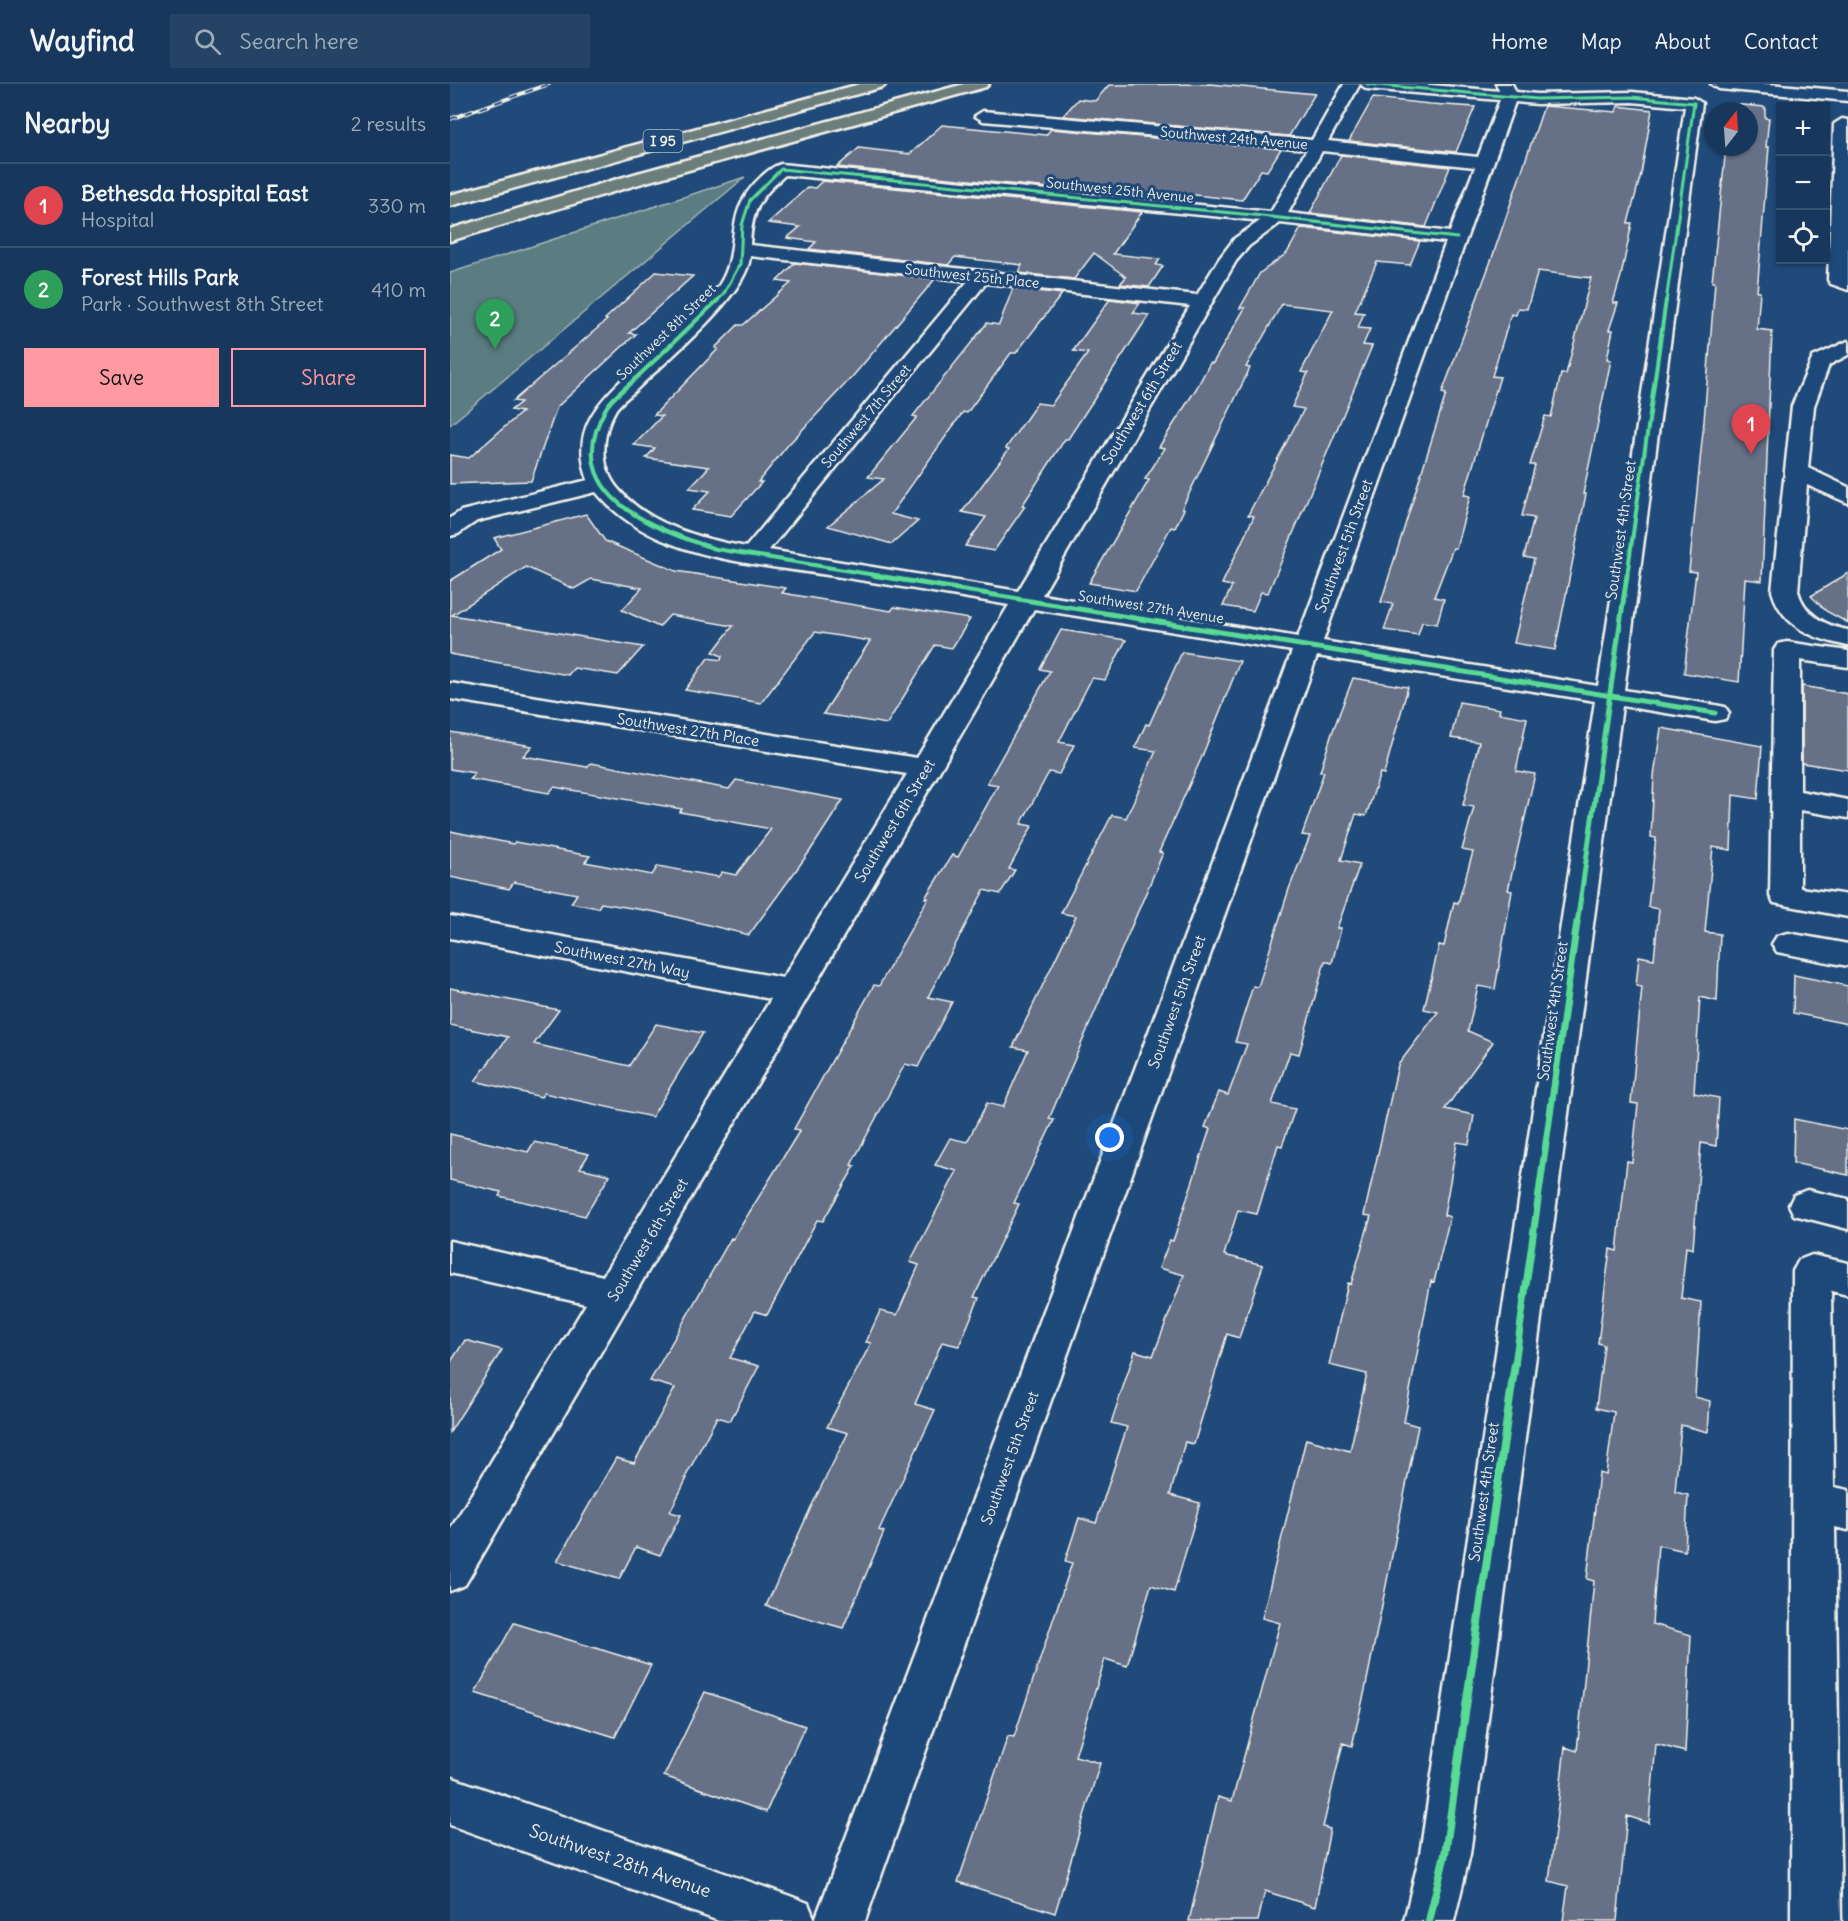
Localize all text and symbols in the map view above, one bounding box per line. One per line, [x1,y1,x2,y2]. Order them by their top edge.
search box [170,14,590,68]
text: Wayfind [30,23,134,59]
icon: search [191,25,224,58]
text: Search here [239,27,359,55]
text: Home [1491,28,1548,55]
text: Map [1581,28,1622,55]
text: About [1655,28,1711,55]
text: Contact [1744,28,1818,55]
north arrow [1704,102,1758,156]
map controls [1776,102,1830,264]
button: + [1776,102,1830,156]
text: Nearby [24,107,110,140]
text: 2 results [351,111,426,136]
street label: Southwest 24th Avenue [1159,123,1309,153]
road number: I 95 [644,130,682,152]
button: − [1776,156,1830,210]
street label: Southwest 25th Avenue [1045,173,1195,207]
text: Bethesda Hospital East [81,179,308,207]
text: 1 [40,193,47,218]
text: 330 m [368,193,426,218]
text: Hospital [81,207,154,232]
button: locate [1776,210,1830,264]
street label: Southwest 25th Place [904,260,1040,292]
text: Forest Hills Park [81,263,239,291]
text: 2 [38,277,49,302]
text: 410 m [371,277,426,302]
street label: Southwest 8th Street [613,280,720,384]
text: Park · Southwest 8th Street [81,291,324,316]
pin: 2 [476,300,514,349]
street label: Southwest 6th Street [1097,338,1186,468]
button: Save [24,348,219,407]
button: Share [231,348,426,407]
street label: Southwest 7th Street [817,360,915,472]
pin: 1 [1732,404,1770,454]
street label: Southwest 4th Street [1601,459,1640,601]
street label: Southwest 5th Street [1311,477,1376,615]
street label: Southwest 27th Avenue [1077,587,1225,627]
street label: Southwest 27th Place [616,709,761,750]
street label: Southwest 6th Street [850,756,939,886]
street label: Southwest 5th Street [1144,933,1209,1071]
street label: Southwest 27th Way [553,937,691,982]
street label: Southwest 4th Street [1533,940,1572,1082]
your location [1095,1123,1124,1152]
street label: Southwest 6th Street [603,1175,692,1305]
street label: Southwest 5th Street [977,1389,1042,1527]
street label: Southwest 4th Street [1464,1421,1503,1563]
street label: Southwest 28th Avenue [526,1819,714,1902]

